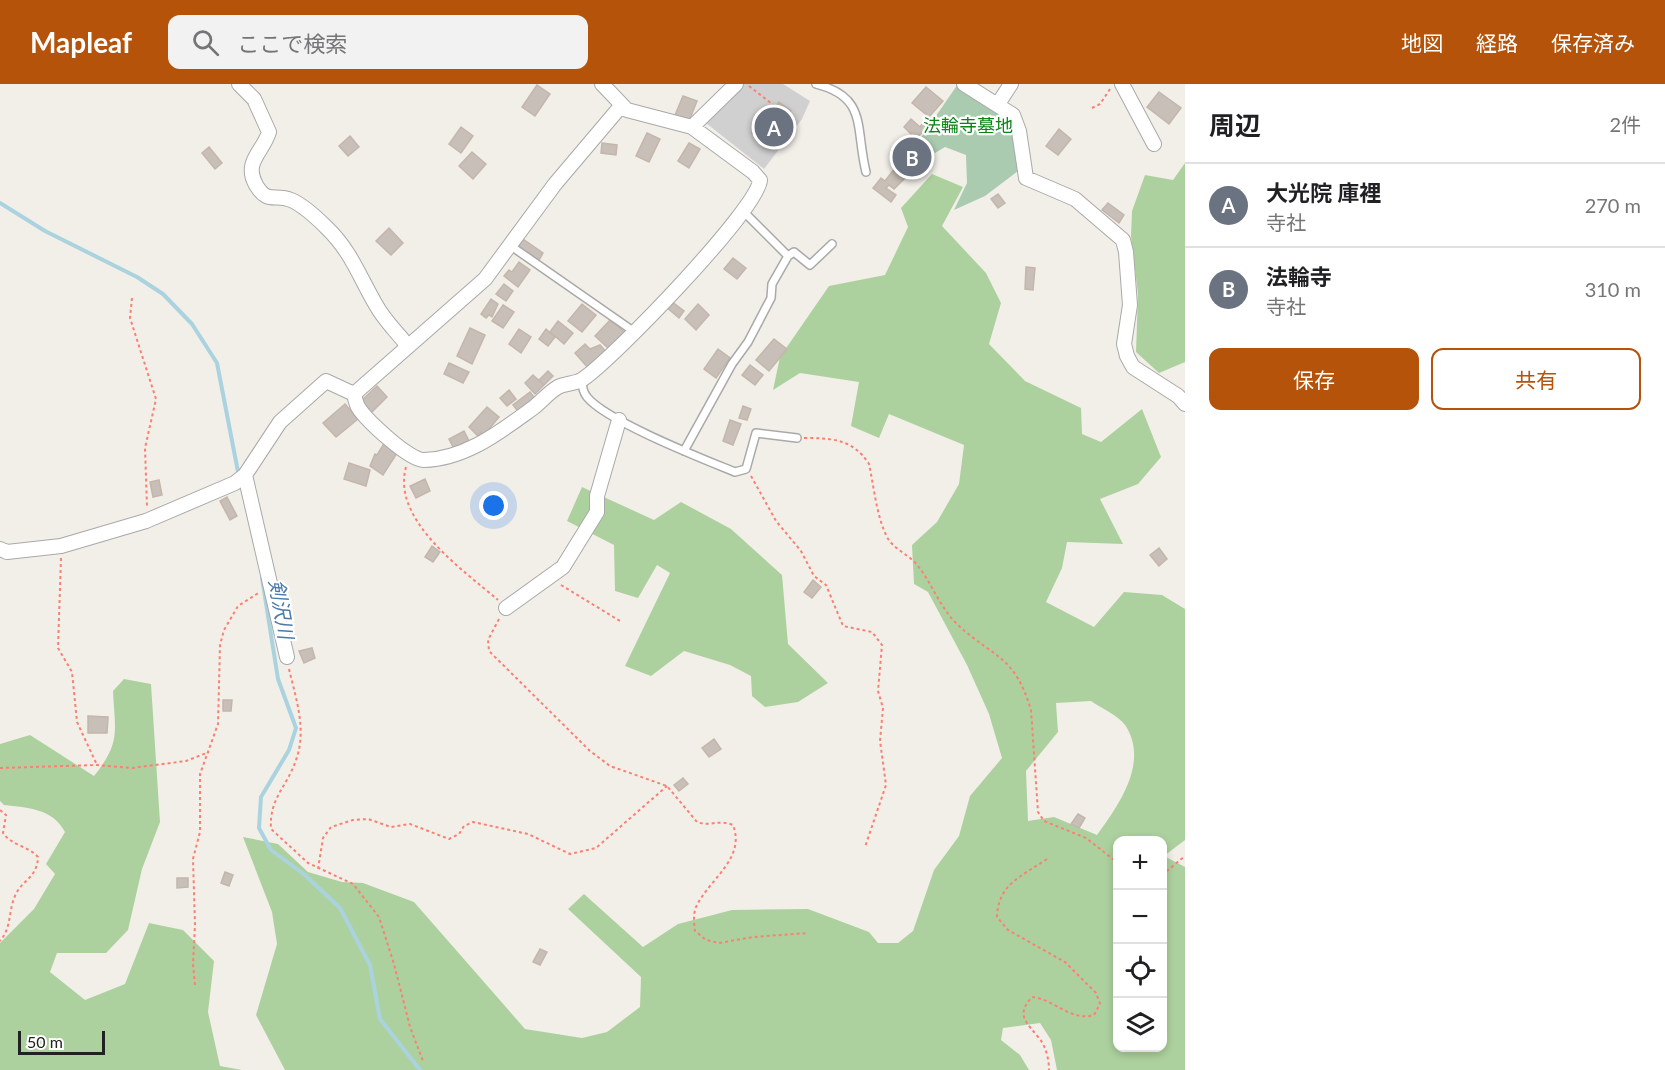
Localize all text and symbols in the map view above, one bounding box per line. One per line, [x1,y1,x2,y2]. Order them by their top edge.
search box [168,15,588,69]
text: Mapleaf [30,25,132,59]
icon: search [189,26,222,59]
text: ここで検索 [237,30,347,57]
text: 地図 [1401,30,1443,55]
text: 経路 [1476,30,1518,55]
text: 保存済み [1551,30,1635,55]
pin: A [754,104,794,150]
text: 周辺 [1209,109,1261,141]
text: 2件 [1609,112,1641,136]
park label: 法輪寺墓地 [923,114,1013,136]
pin: B [892,134,932,180]
text: 大光院 庫裡 [1266,179,1381,206]
text: A [1222,193,1235,217]
text: 270 m [1585,193,1641,217]
text: 寺社 [1266,210,1306,234]
text: 法輪寺 [1266,263,1332,290]
text: B [1222,277,1235,301]
text: 310 m [1585,277,1641,301]
text: 寺社 [1266,294,1306,318]
button: 保存 [1209,348,1419,410]
button: 共有 [1431,348,1641,410]
your location [479,491,508,520]
water label: 剣沢川 [265,577,299,643]
map controls [1113,836,1167,1052]
button: + [1113,836,1167,890]
button: − [1113,890,1167,944]
button: locate [1113,944,1167,998]
button: layers [1113,998,1167,1052]
scale bar [18,1028,105,1056]
text: 50 m [27,1032,63,1051]

